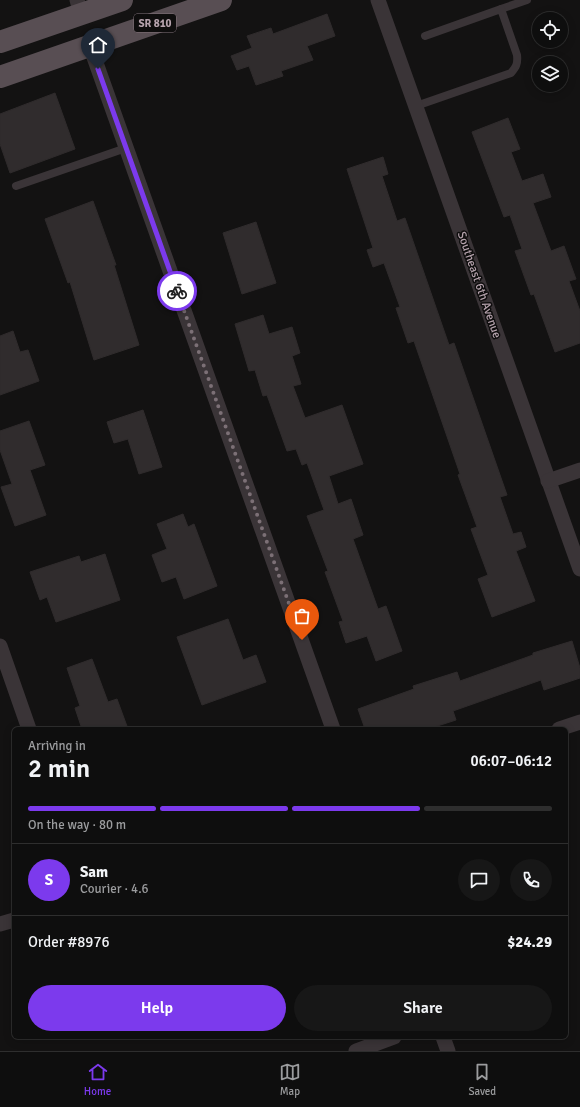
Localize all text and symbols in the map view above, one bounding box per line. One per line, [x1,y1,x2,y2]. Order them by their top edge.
map controls [532,12,568,92]
button: locate [532,12,568,48]
road number: SR 810 [134,14,176,32]
pin [81,28,115,69]
icon: home [87,34,109,56]
button: layers [532,56,568,92]
street label: Southeast 6th Avenue [454,230,504,340]
courier [157,271,197,311]
icon: bike [166,280,188,302]
pin [285,599,319,640]
icon: bag [291,605,313,627]
text: Arriving in [28,738,86,754]
text: 06:07–06:12 [471,752,552,770]
text: 2 min [28,753,90,785]
text: On the way · 80 m [28,817,126,833]
button: chat [458,859,500,901]
button: phone [510,859,552,901]
text: Sam [80,863,108,881]
text: S [45,871,53,889]
text: Courier · 4.6 [80,881,149,897]
text: Order #8976 [28,933,110,951]
text: $24.29 [507,933,552,951]
button: Help [28,985,286,1031]
button: Share [294,985,552,1031]
tab: Home [84,1061,111,1098]
tab: Map [279,1061,301,1098]
tab: Saved [468,1061,496,1098]

